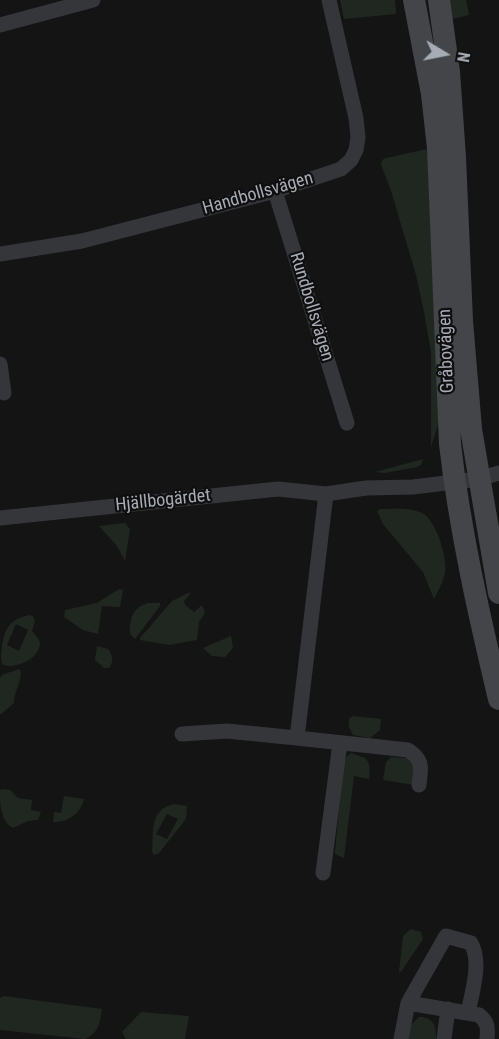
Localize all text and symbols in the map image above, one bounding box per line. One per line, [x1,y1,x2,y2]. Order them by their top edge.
north arrow [415,24,475,84]
text: N [453,51,473,64]
street label: Handbollsvägen [200,168,316,220]
street label: Rundbollsvägen [284,250,338,364]
street label: Gråbovägen [435,308,459,394]
street label: Hjällbogärdet [114,485,212,517]

